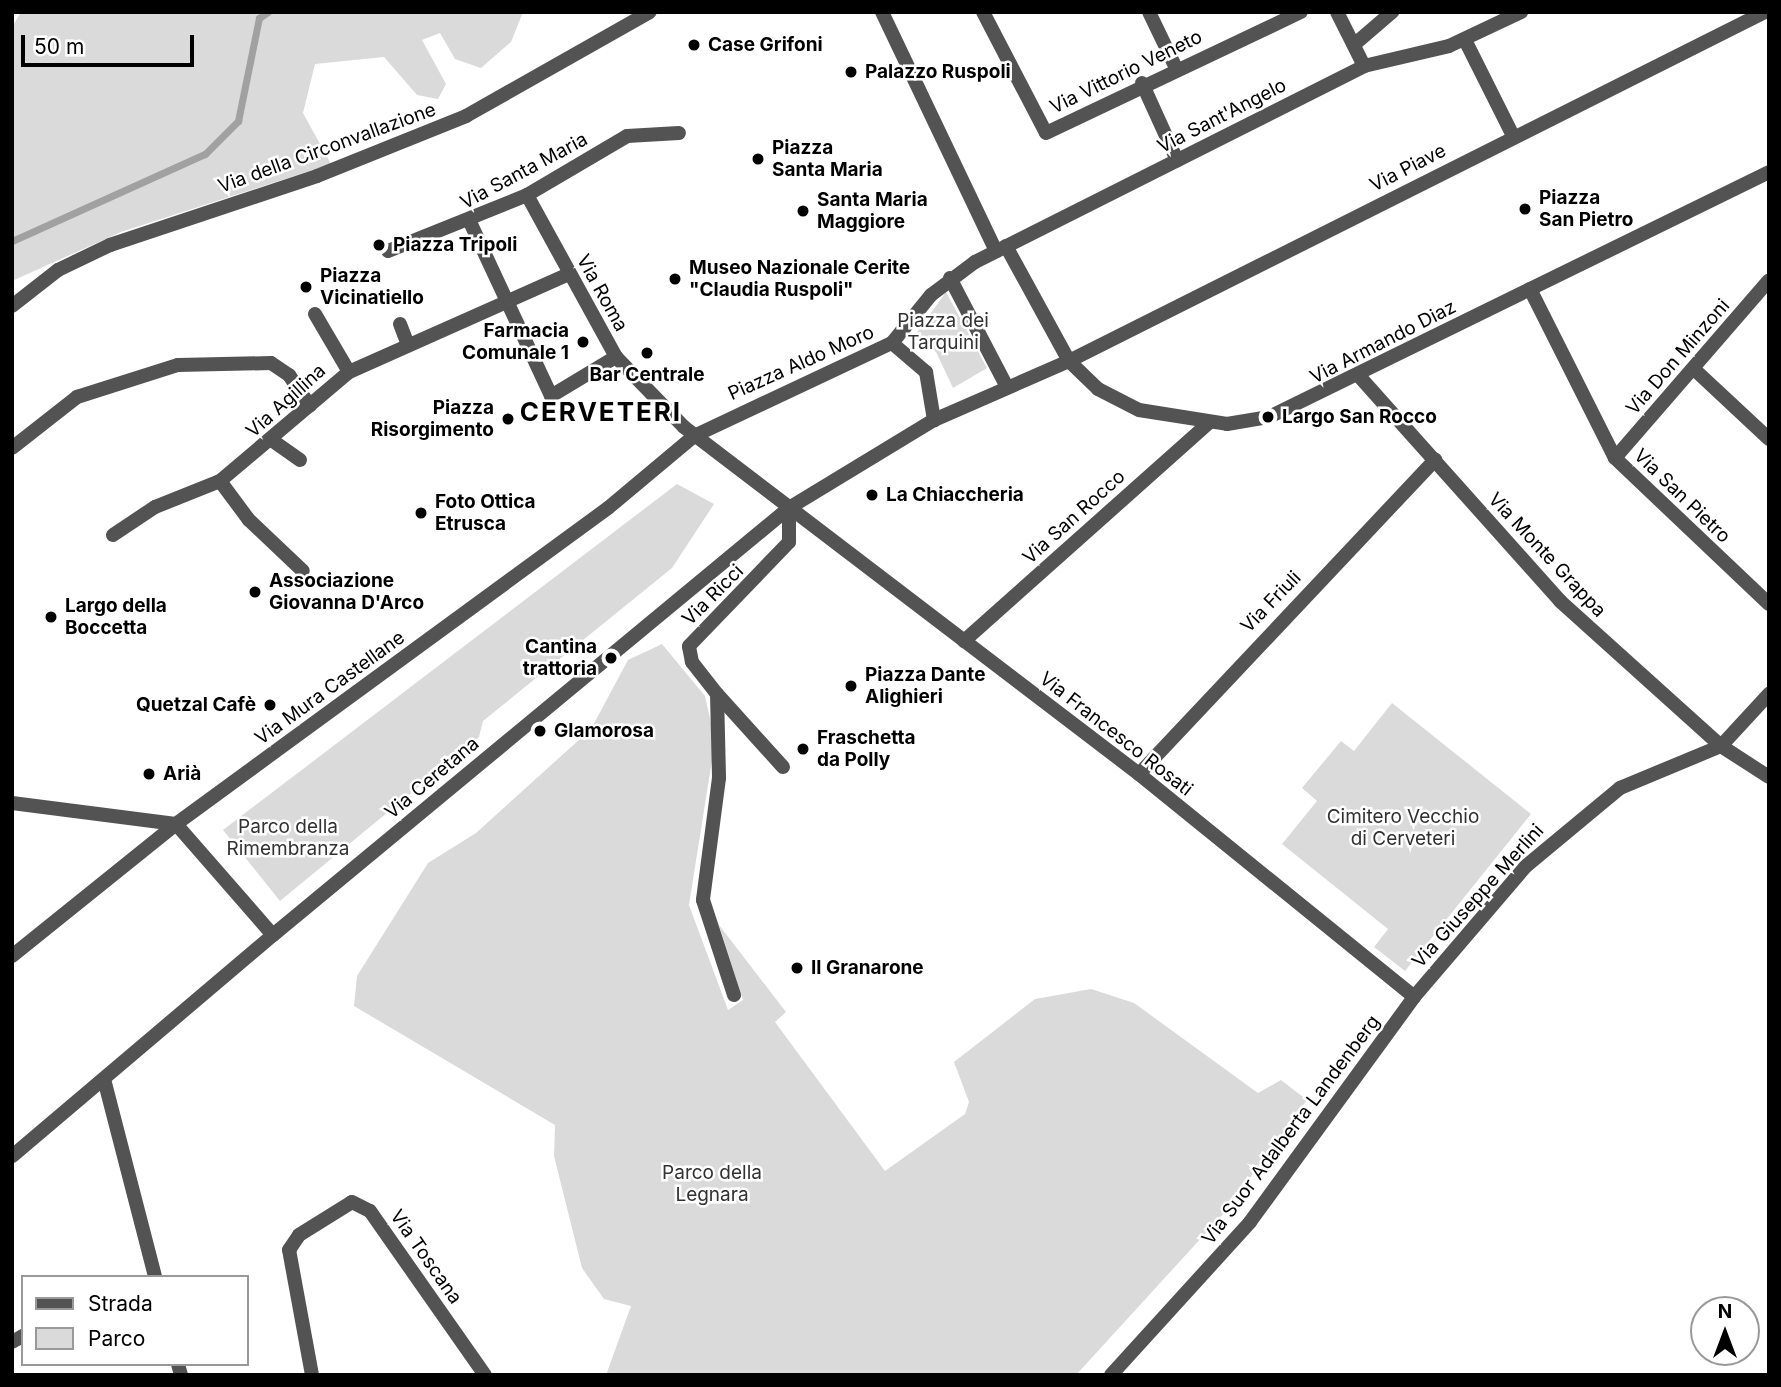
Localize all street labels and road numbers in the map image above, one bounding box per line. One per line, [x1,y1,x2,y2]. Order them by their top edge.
street label: Via Vittorio Veneto [1046,25,1206,119]
street label: Via Sant'Angelo [1154,74,1290,158]
street label: Via della Circonvallazione [215,98,439,198]
street label: Via Santa Maria [457,128,591,214]
street label: Via Piave [1366,139,1450,197]
street label: Via Roma [572,251,632,335]
street label: Via Don Minzoni [1622,294,1734,420]
street label: Via Armando Diaz [1306,295,1460,389]
street label: Piazza Aldo Moro [725,321,877,405]
street label: Via Agillina [242,359,330,443]
street label: Via San Pietro [1629,444,1735,548]
street label: Via San Rocco [1018,465,1130,569]
street label: Via Monte Grappa [1483,488,1611,622]
street label: Via Ricci [678,560,748,630]
street label: Via Friuli [1236,566,1306,638]
street label: Via Mura Castellane [251,626,409,750]
street label: Via Francesco Rosati [1035,667,1197,801]
street label: Via Ceretana [380,732,484,824]
street label: Via Giuseppe Merlini [1408,820,1548,972]
street label: Via Suor Adalberta Landenberg [1197,1011,1385,1249]
street label: Via Toscana [385,1206,467,1308]

